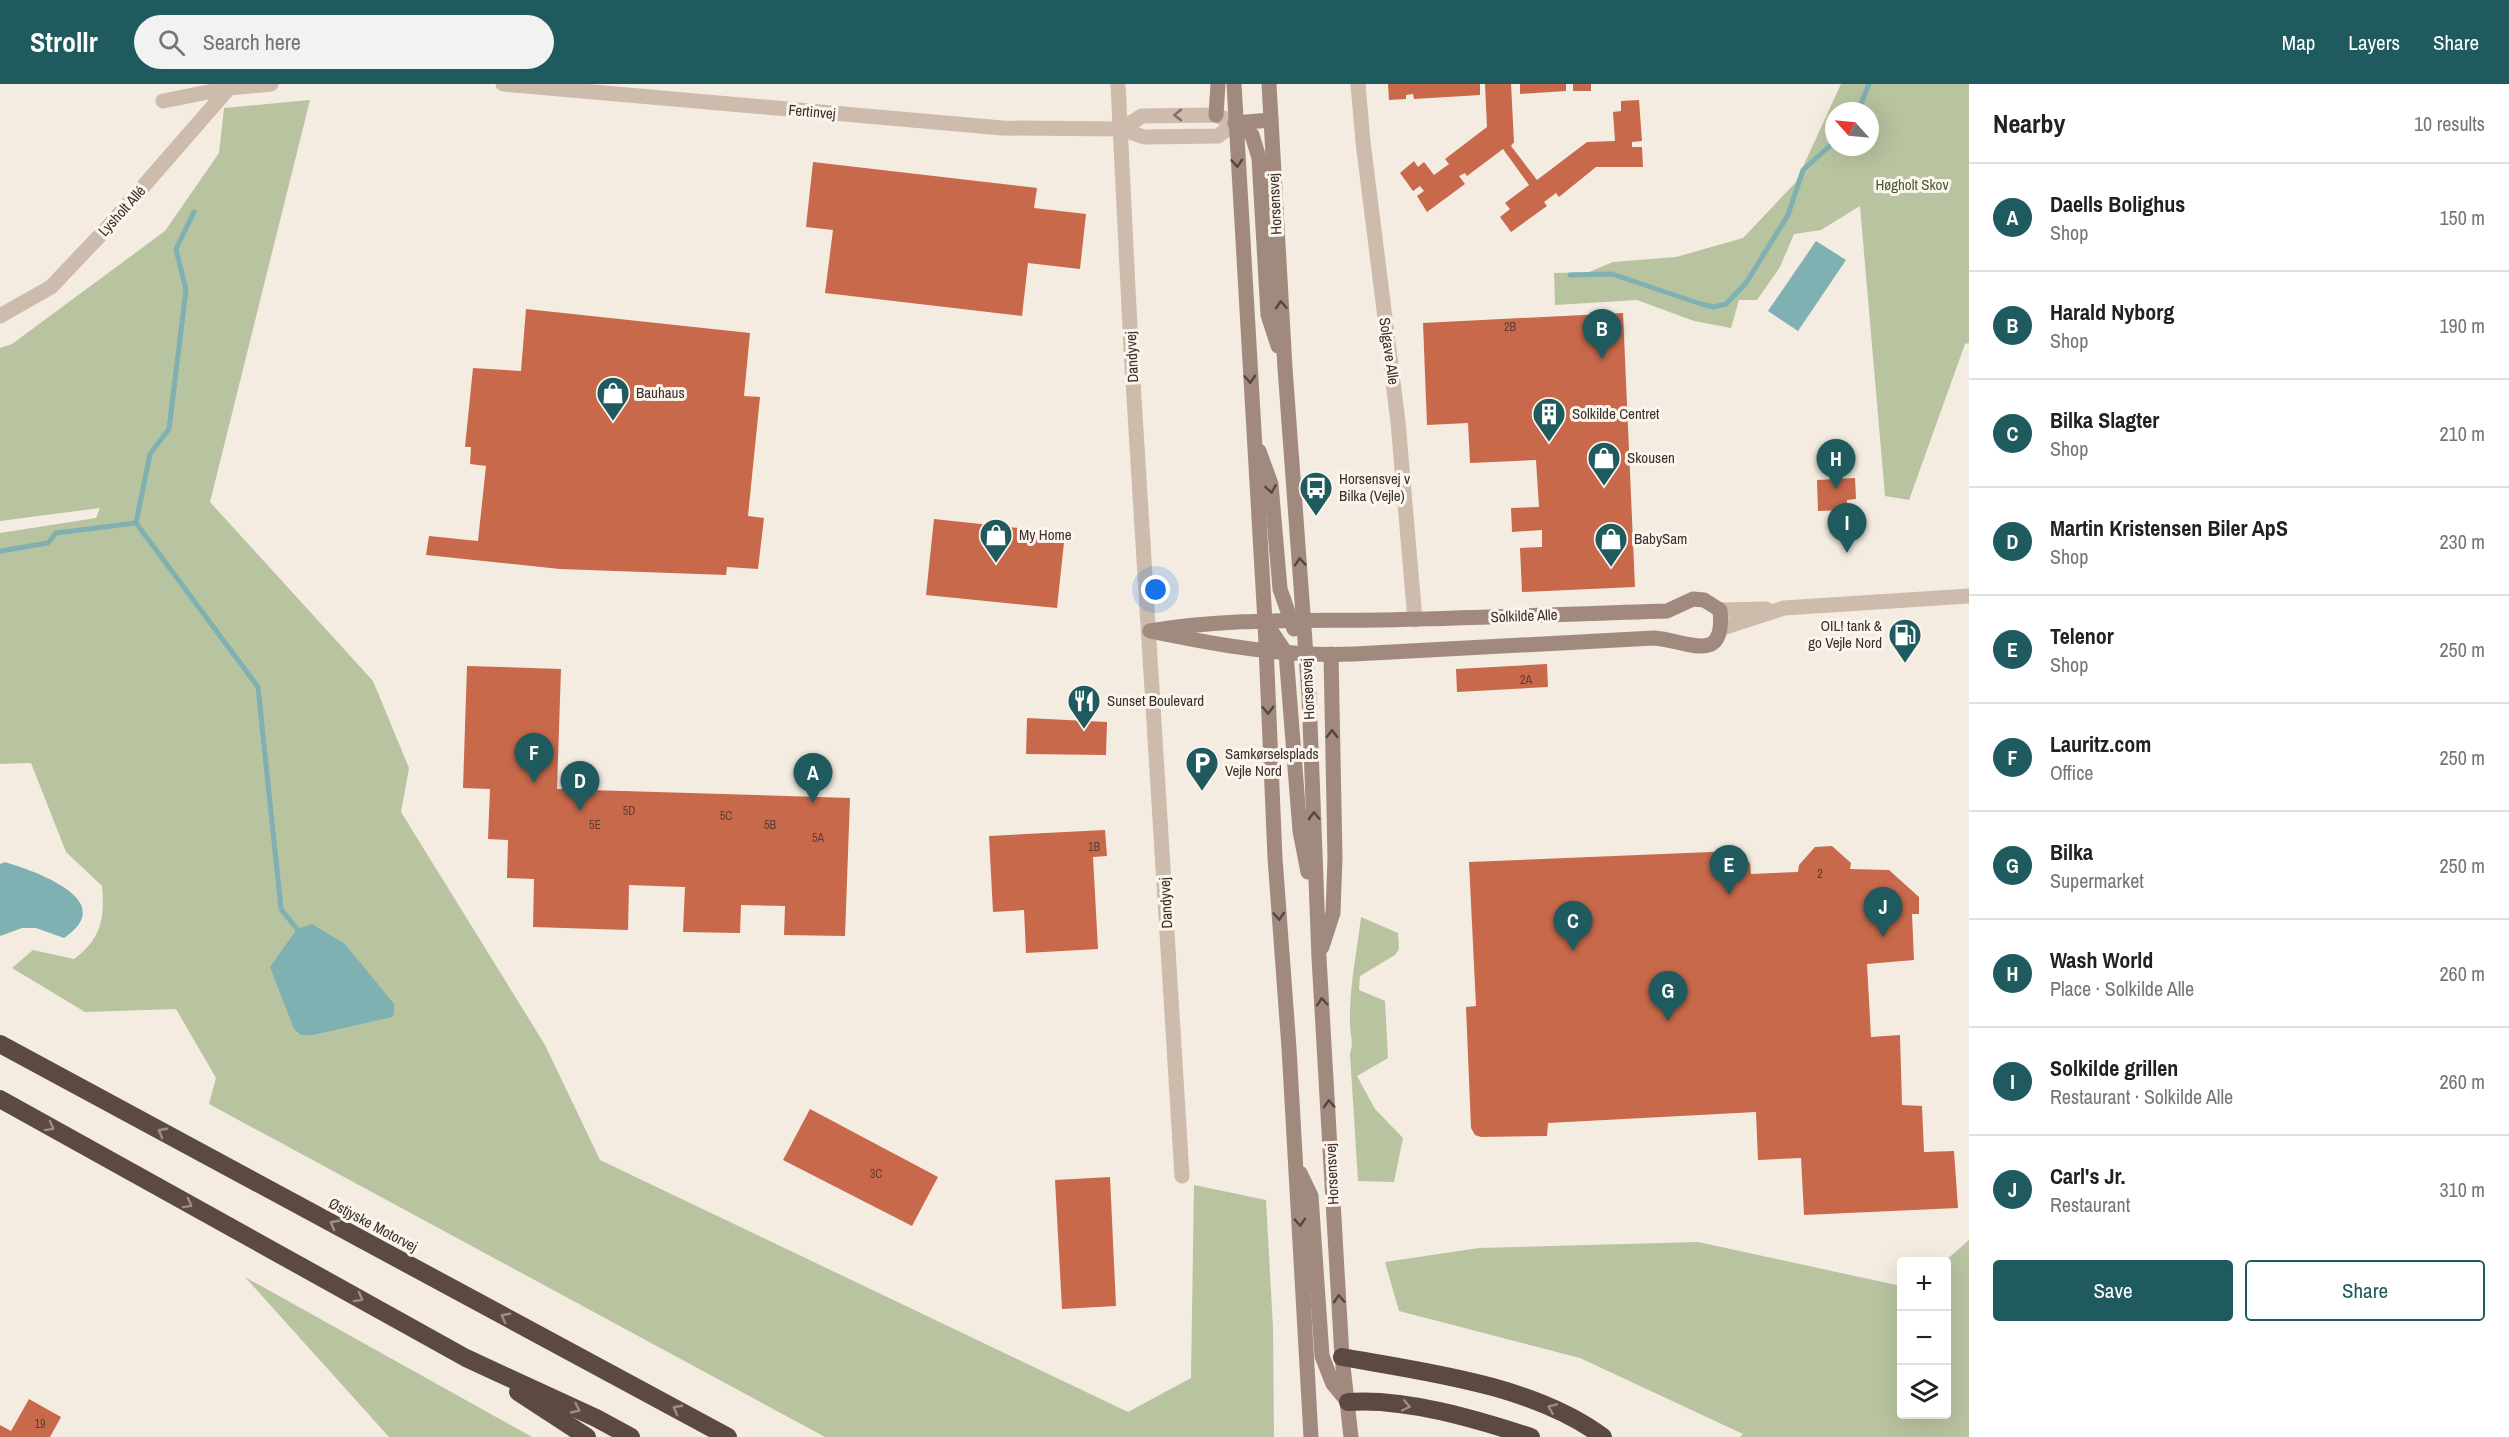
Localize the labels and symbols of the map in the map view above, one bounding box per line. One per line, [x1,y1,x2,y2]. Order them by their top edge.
street label: Fertinvej [788,99,837,124]
north arrow [1825,102,1879,156]
one-way arrow [1174,109,1183,122]
one-way arrow [1231,159,1244,168]
street label: Horsensvej [1262,173,1287,235]
park label: Høgholt Skov [1875,174,1949,195]
street label: Lysholt Allé [93,181,150,241]
one-way arrow [1275,300,1288,309]
pin: B [1582,310,1622,359]
street label: Solgave Alle [1374,316,1405,386]
house number: 2B [1504,319,1516,335]
street label: Dandyvej [1120,331,1143,383]
shop icon: Bauhaus [595,375,631,422]
one-way arrow [1244,375,1257,384]
place label: Bauhaus [636,382,685,403]
building icon: Solkilde Centret [1531,396,1567,443]
place label: Solkilde Centret [1572,403,1660,424]
shop icon: Skousen [1586,440,1622,487]
pin: H [1816,440,1856,489]
place label: Skousen [1627,447,1675,468]
place label: Horsensvej v Bilka (Vejle) [1339,468,1411,506]
bus stop icon: Horsensvej v Bilka (Vejle) [1298,470,1334,517]
one-way arrow [1265,484,1277,494]
pin: I [1828,504,1866,553]
shop icon: My Home [978,517,1014,564]
shop icon: BabySam [1593,521,1629,568]
place label: My Home [1019,524,1072,545]
place label: BabySam [1634,528,1687,549]
one-way arrow [1294,558,1307,567]
your location [1141,575,1170,604]
street label: Solkilde Alle [1490,604,1558,627]
place label: OIL! tank & go Vejle Nord [1808,615,1883,653]
fuel station icon: OIL! tank & go Vejle Nord [1887,617,1923,664]
street label: Horsensvej [1295,658,1320,720]
house number: 2A [1520,672,1532,688]
restaurant icon: Sunset Boulevard [1066,683,1102,730]
place label: Sunset Boulevard [1107,690,1204,711]
one-way arrow [1262,705,1275,714]
one-way arrow [1326,730,1338,739]
pin: F [514,734,554,783]
place label: Samkørselsplads Vejle Nord [1225,743,1319,781]
parking icon: Samkørselsplads Vejle Nord [1184,745,1220,792]
pin: A [794,754,832,803]
pin: D [560,762,600,811]
house number: 5D [623,803,635,819]
house number: 5C [720,808,732,824]
one-way arrow [1307,812,1320,821]
house number: 5E [589,817,601,833]
house number: 5B [764,817,776,833]
house number: 5A [812,830,824,846]
house number: 1B [1088,839,1100,855]
pin: E [1710,846,1748,895]
house number: 2 [1817,866,1823,882]
street label: Dandyvej [1154,877,1177,929]
pin: J [1864,888,1902,937]
pin: C [1554,902,1592,951]
one-way arrow [1273,912,1286,921]
pin: G [1648,972,1688,1021]
one-way arrow [1316,997,1329,1006]
one-way arrow [1322,1100,1335,1109]
one-way arrow [44,1120,54,1131]
one-way arrow [158,1128,168,1139]
street label: Horsensvej [1319,1143,1344,1205]
house number: 3C [870,1166,882,1182]
street label: Østjyske Motorvej [325,1192,421,1257]
one-way arrow [182,1196,192,1208]
one-way arrow [1293,1218,1306,1227]
one-way arrow [329,1220,340,1231]
one-way arrow [352,1291,363,1302]
one-way arrow [1333,1294,1346,1303]
one-way arrow [501,1313,511,1324]
one-way arrow [1401,1399,1411,1412]
one-way arrow [570,1402,581,1414]
one-way arrow [1548,1403,1559,1415]
one-way arrow [673,1405,683,1416]
house number: 19 [35,1416,45,1432]

